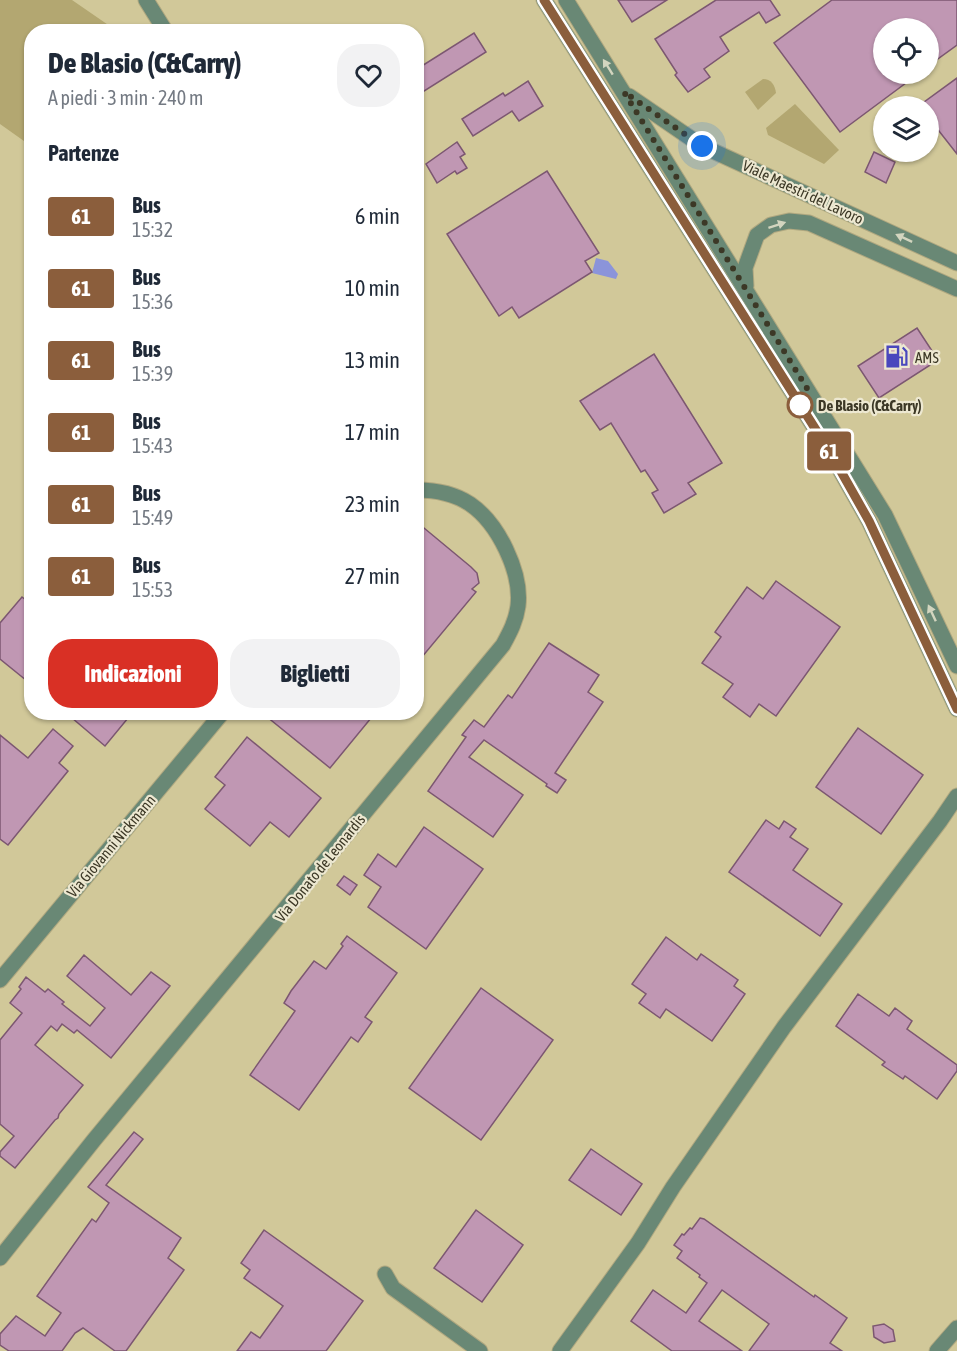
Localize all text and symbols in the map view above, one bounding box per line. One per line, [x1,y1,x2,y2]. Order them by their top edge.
map controls [873,18,939,162]
button: locate [873,18,939,84]
button: heart [337,44,400,107]
text: De Blasio (C&Carry) [48,47,242,79]
one-way arrow [602,59,613,75]
text: A piedi · 3 min · 240 m [48,86,203,109]
button: layers [873,96,939,162]
your location [687,131,717,161]
text: Partenze [48,140,119,166]
street label: Viale Maestri del Lavoro [740,157,866,227]
text: Bus [132,192,161,218]
text: 6 min [355,203,400,229]
text: 61 [71,204,91,228]
text: 15:32 [132,218,173,241]
one-way arrow [768,219,786,229]
one-way arrow [895,234,912,243]
text: Bus [132,264,161,290]
text: 10 min [345,275,400,301]
text: 61 [71,276,91,300]
text: 15:36 [132,290,173,313]
text: Bus [132,336,161,362]
fuel station icon: AMS [884,344,910,370]
text: 13 min [345,347,400,373]
text: 61 [71,348,91,372]
place label: AMS [915,349,939,366]
text: 15:39 [132,362,173,385]
marker: De Blasio (C&Carry) [787,392,813,418]
place label: De Blasio (C&Carry) [818,397,922,414]
text: Bus [132,408,161,434]
text: 17 min [345,419,400,445]
text: 61 [71,420,91,444]
line badge: 61 [802,432,856,470]
text: 15:43 [132,434,173,457]
text: 61 [819,439,839,463]
text: Bus [132,480,161,506]
text: 23 min [345,491,400,517]
text: 61 [71,492,91,516]
text: 15:49 [132,506,173,529]
text: Bus [132,552,161,578]
text: 27 min [345,563,400,589]
text: 61 [71,564,91,588]
text: 15:53 [132,578,173,601]
one-way arrow [927,604,937,622]
button: Indicazioni [48,639,218,708]
button: Biglietti [230,639,400,708]
street label: Via Giovanni Nickmann [63,792,159,900]
street label: Via Donato de Leonardis [272,811,368,925]

